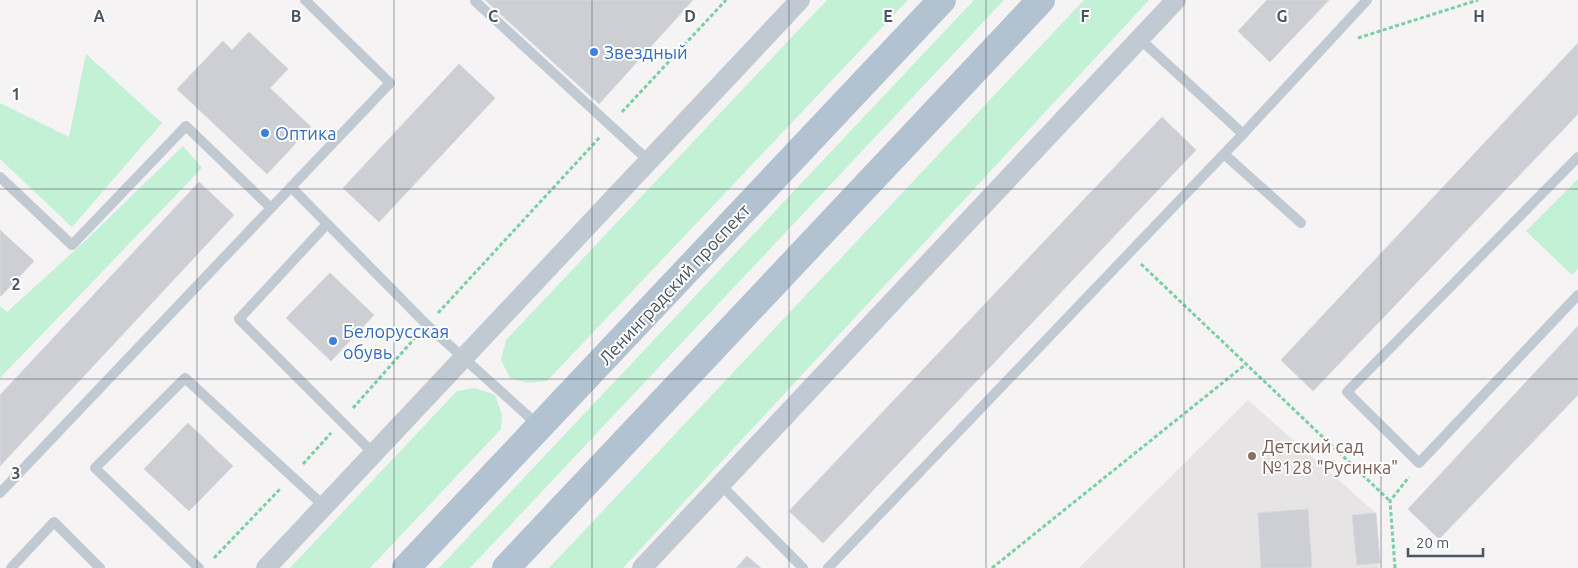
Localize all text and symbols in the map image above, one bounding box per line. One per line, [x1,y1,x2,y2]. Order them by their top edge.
text: A [93,7,105,25]
text: B [291,7,301,25]
text: C [488,7,498,25]
text: D [684,7,696,25]
text: E [883,7,893,25]
text: F [1081,7,1090,25]
text: G [1276,7,1288,25]
text: H [1473,7,1485,25]
place label: Звездный [604,42,688,62]
marker: Звездный [588,46,600,58]
text: 1 [11,85,21,103]
place label: Оптика [275,123,336,143]
marker: Оптика [259,127,271,139]
street label: Ленинградский проспект [594,200,754,368]
text: 2 [11,275,21,293]
place label: Белорусская обувь [343,321,449,362]
marker: Белорусская обувь [327,335,339,347]
place label: Детский сад №128 "Русинка" [1262,436,1398,477]
marker: Детский сад №128 "Русинка" [1246,450,1258,462]
text: 3 [11,464,21,482]
scale bar [1408,526,1483,558]
text: 20 m [1416,534,1449,551]

